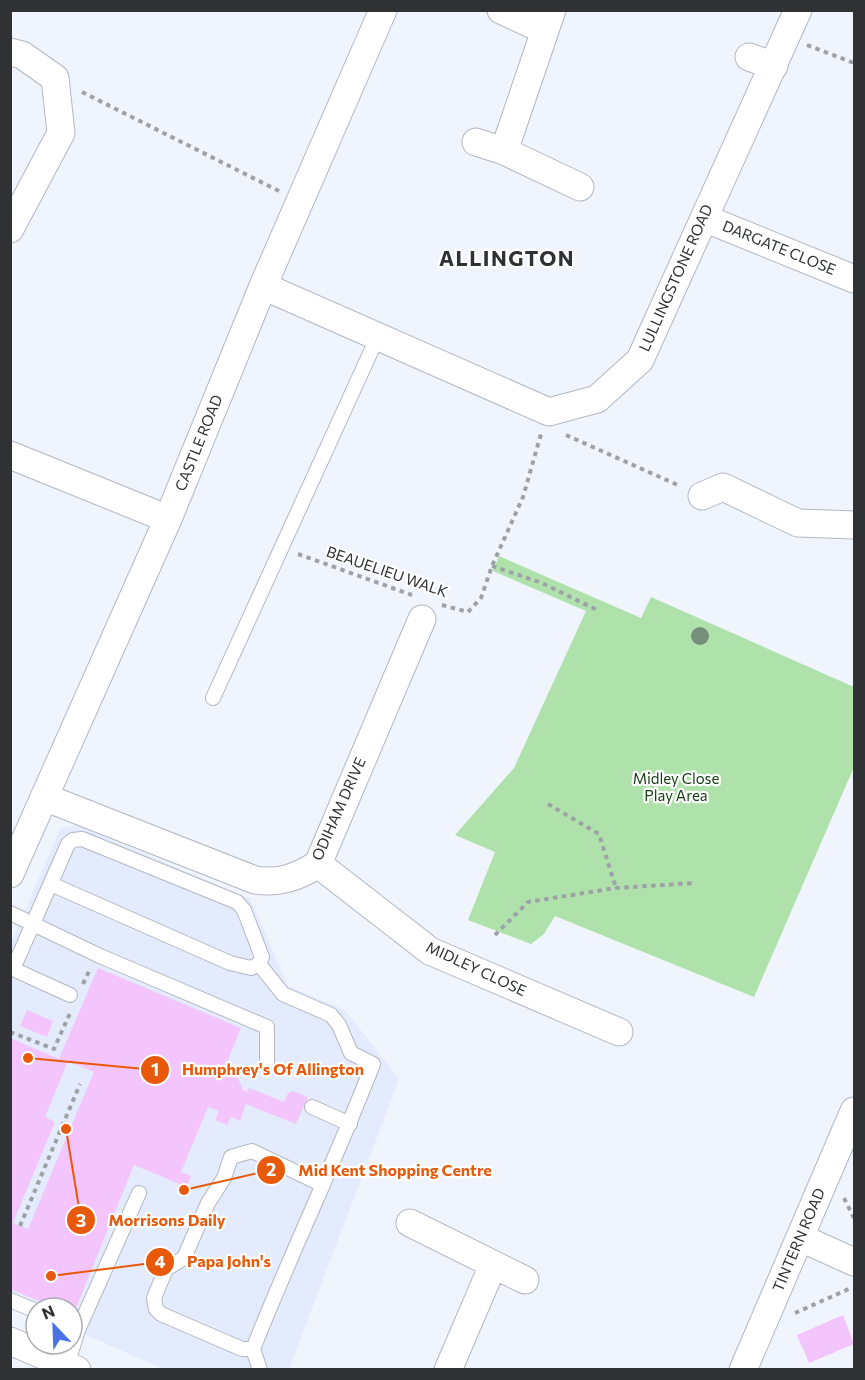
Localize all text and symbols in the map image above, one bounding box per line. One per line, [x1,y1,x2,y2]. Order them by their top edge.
street label: LULLINGSTONE ROAD [634,201,716,354]
street label: DARGATE CLOSE [720,216,839,278]
district label: ALLINGTON [439,245,575,270]
street label: CASTLE ROAD [171,392,226,493]
street label: BEAUELIEU WALK [324,542,450,600]
street label: ODIHAM DRIVE [307,754,369,863]
park label: Midley Close Play Area [633,769,719,804]
street label: MIDLEY CLOSE [424,937,529,999]
callout: Humphrey's Of Allington [140,1053,376,1087]
text: 1 [151,1058,159,1080]
text: Humphrey's Of Allington [182,1059,364,1078]
callout: Mid Kent Shopping Centre [256,1153,504,1187]
text: 2 [266,1158,276,1180]
text: Mid Kent Shopping Centre [298,1160,492,1179]
street label: TINTERN ROAD [768,1185,828,1294]
callout: Morrisons Daily [66,1203,238,1237]
text: 3 [76,1209,86,1231]
text: Morrisons Daily [108,1210,226,1229]
callout: Papa John's [145,1245,283,1279]
text: 4 [154,1250,166,1272]
text: Papa John's [187,1251,271,1270]
north arrow [24,1296,84,1356]
text: N [39,1301,57,1323]

